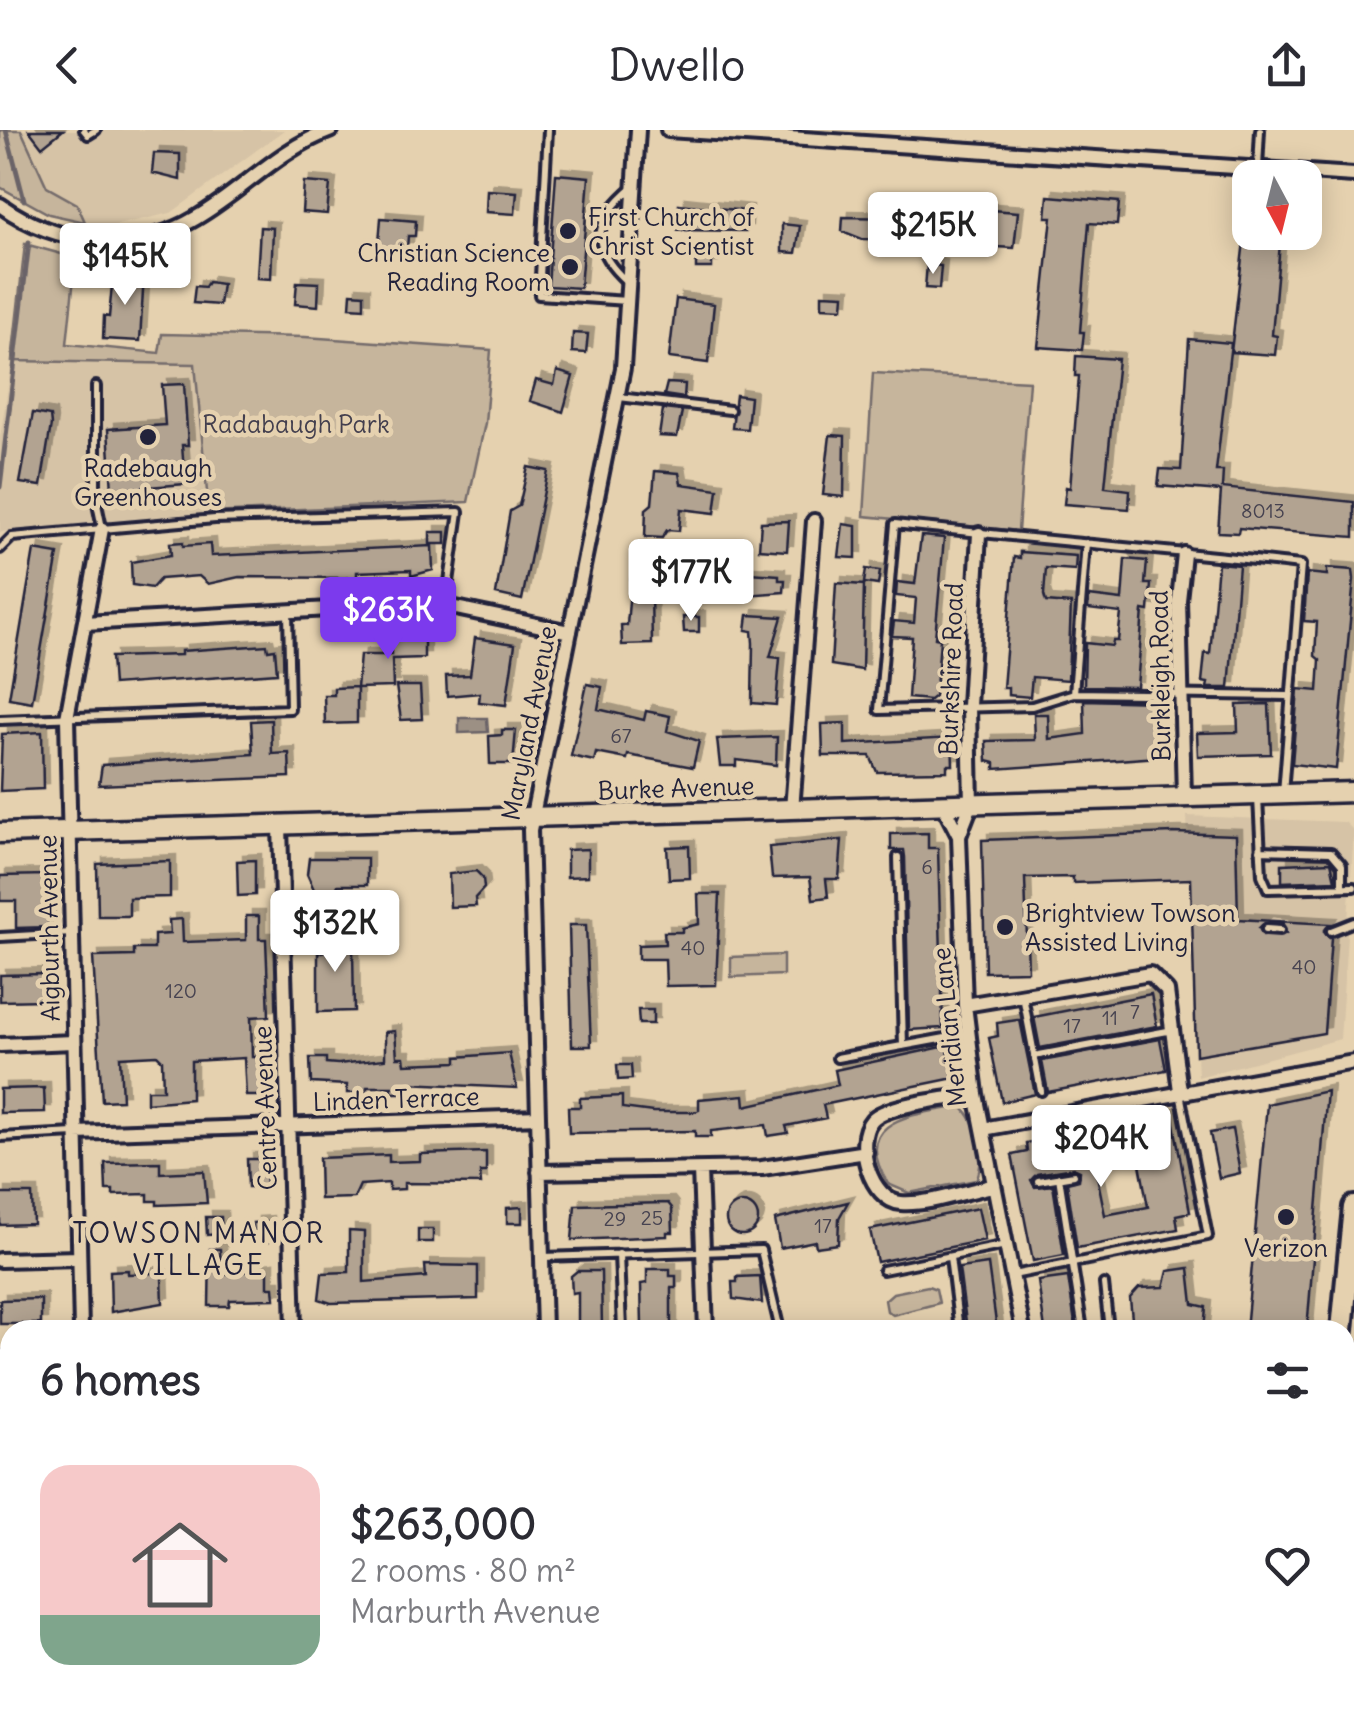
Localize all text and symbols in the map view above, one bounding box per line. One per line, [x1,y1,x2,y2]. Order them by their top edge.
text: Dwello [609,37,745,93]
icon: back [40,38,95,93]
icon: share [1259,38,1314,93]
north arrow [1232,160,1322,250]
map controls [1232,160,1322,250]
pin: $215K [863,192,1003,277]
place label: First Church of Christ Scientist [588,201,755,262]
text: $215K [890,204,976,245]
marker: First Church of Christ Scientist [557,220,579,242]
pin: $145K [55,223,195,308]
text: $145K [82,235,168,276]
place label: Christian Science Reading Room [357,237,550,298]
marker: Christian Science Reading Room [559,256,581,278]
park label: Radabaugh Park [202,408,390,440]
marker: Radebaugh Greenhouses [137,426,159,448]
place label: Radebaugh Greenhouses [74,452,222,513]
house number: 8013 [1241,498,1285,523]
pin: $177K [621,539,761,624]
text: $177K [650,551,732,592]
pin: $263K [318,577,458,662]
street label: Burkshire Road [932,582,970,756]
text: $263K [342,589,434,630]
street label: Burkleigh Road [1143,590,1177,762]
street label: Maryland Avenue [494,623,564,823]
house number: 67 [610,723,632,748]
street label: Burke Avenue [597,769,755,807]
street label: Aigburth Avenue [31,834,67,1022]
house number: 6 [921,854,933,879]
pin: $132K [265,890,405,975]
place label: Brightview Towson Assisted Living [1025,897,1236,958]
text: $132K [292,902,378,943]
marker: Brightview Towson Assisted Living [994,916,1016,938]
house number: 40 [681,935,705,960]
street label: Meridian Lane [925,946,973,1108]
house number: 40 [1292,954,1316,979]
house number: 120 [165,978,197,1003]
house number: 7 [1130,999,1140,1024]
house number: 11 [1102,1005,1118,1030]
house number: 17 [1063,1013,1081,1038]
street label: Centre Avenue [246,1025,284,1191]
street label: Linden Terrace [312,1080,480,1118]
pin: $204K [1031,1105,1171,1190]
text: $204K [1054,1117,1148,1158]
house number: 25 [641,1205,663,1230]
house number: 29 [604,1206,626,1231]
marker: Verizon [1275,1206,1297,1228]
house number: 17 [814,1213,832,1238]
district label: TOWSON MANOR VILLAGE [72,1215,326,1283]
place label: Verizon [1244,1232,1328,1264]
icon: filters [1260,1353,1315,1408]
text: 6 homes [40,1354,201,1406]
text: $263,000 [350,1498,536,1550]
icon: home [120,1505,240,1625]
icon: heart [1260,1538,1315,1593]
text: 2 rooms · 80 m² [350,1550,576,1591]
text: Marburth Avenue [350,1591,601,1632]

